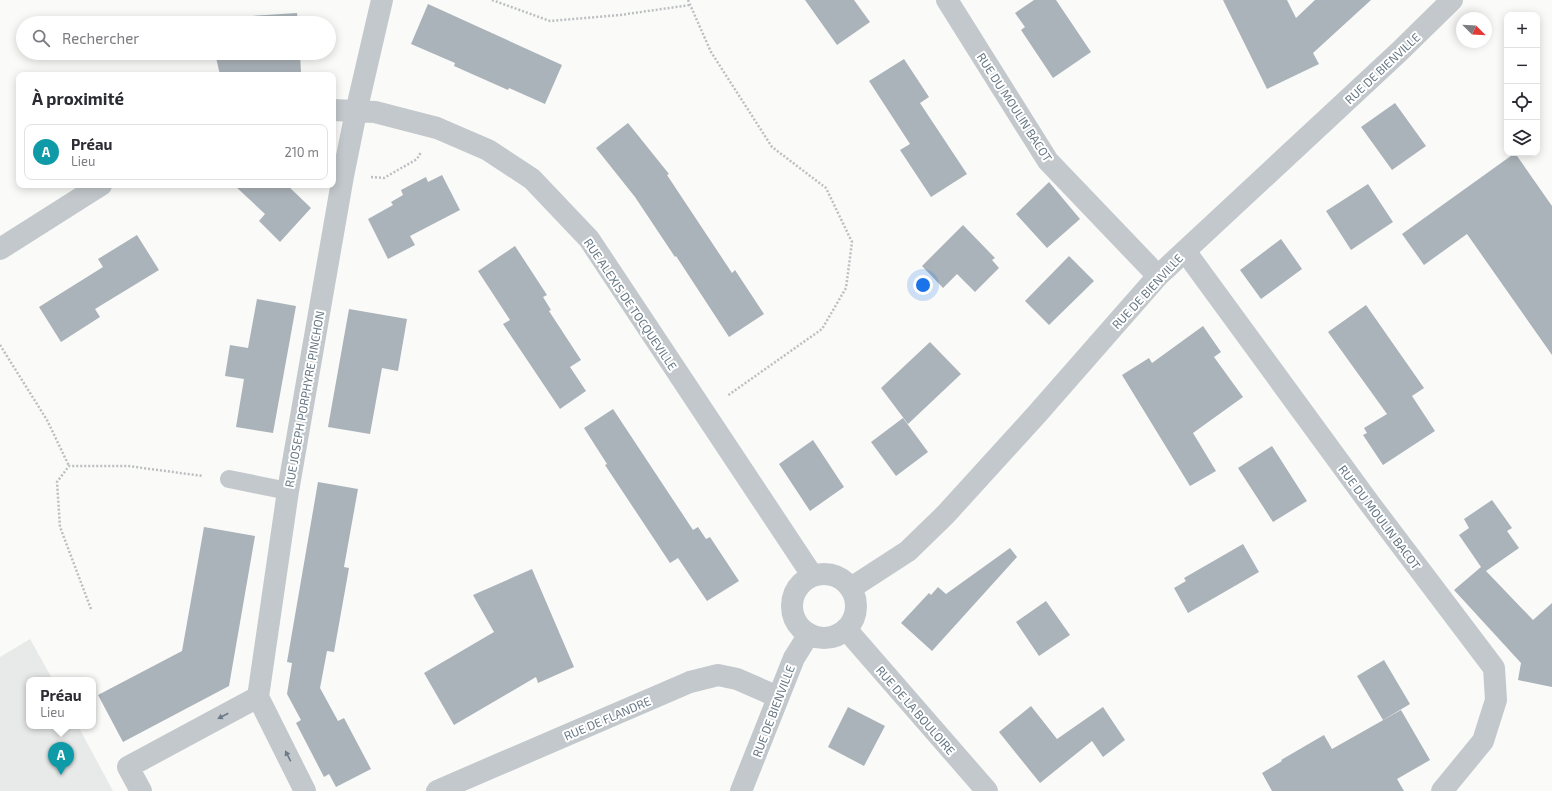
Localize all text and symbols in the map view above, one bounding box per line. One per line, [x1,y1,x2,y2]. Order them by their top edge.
north arrow [1456,12,1492,48]
map controls [1504,12,1540,156]
button: + [1504,12,1540,48]
search box [16,16,336,60]
icon: search [30,27,52,49]
text: Rechercher [62,29,139,47]
street label: RUE DE BIENVILLE [1342,29,1423,106]
button: − [1504,48,1540,84]
street label: RUE DU MOULIN BACOT [975,50,1055,164]
button: locate [1504,84,1540,120]
text: À proximité [32,88,124,108]
button: layers [1504,120,1540,156]
text: Préau [71,135,112,153]
text: A [42,144,50,160]
text: 210 m [284,144,319,160]
text: Lieu [71,153,95,169]
street label: RUE ALEXIS DE TOCQUEVILLE [581,236,680,373]
street label: RUE DE BIENVILLE [1109,250,1186,331]
your location [913,275,933,295]
street label: RUE JOSEPH PORPHYRE PINCHON [282,310,326,488]
street label: RUE DU MOULIN BACOT [1336,462,1424,572]
street label: RUE DE BIENVILLE [749,663,797,759]
street label: RUE DE LA BOULOIRE [874,663,958,757]
popup [26,677,96,729]
text: Préau [40,686,82,704]
street label: RUE DE FLANDRE [562,693,653,743]
text: Lieu [40,704,65,720]
one-way arrow [218,712,229,719]
pin: A [48,742,74,775]
one-way arrow [284,750,291,762]

